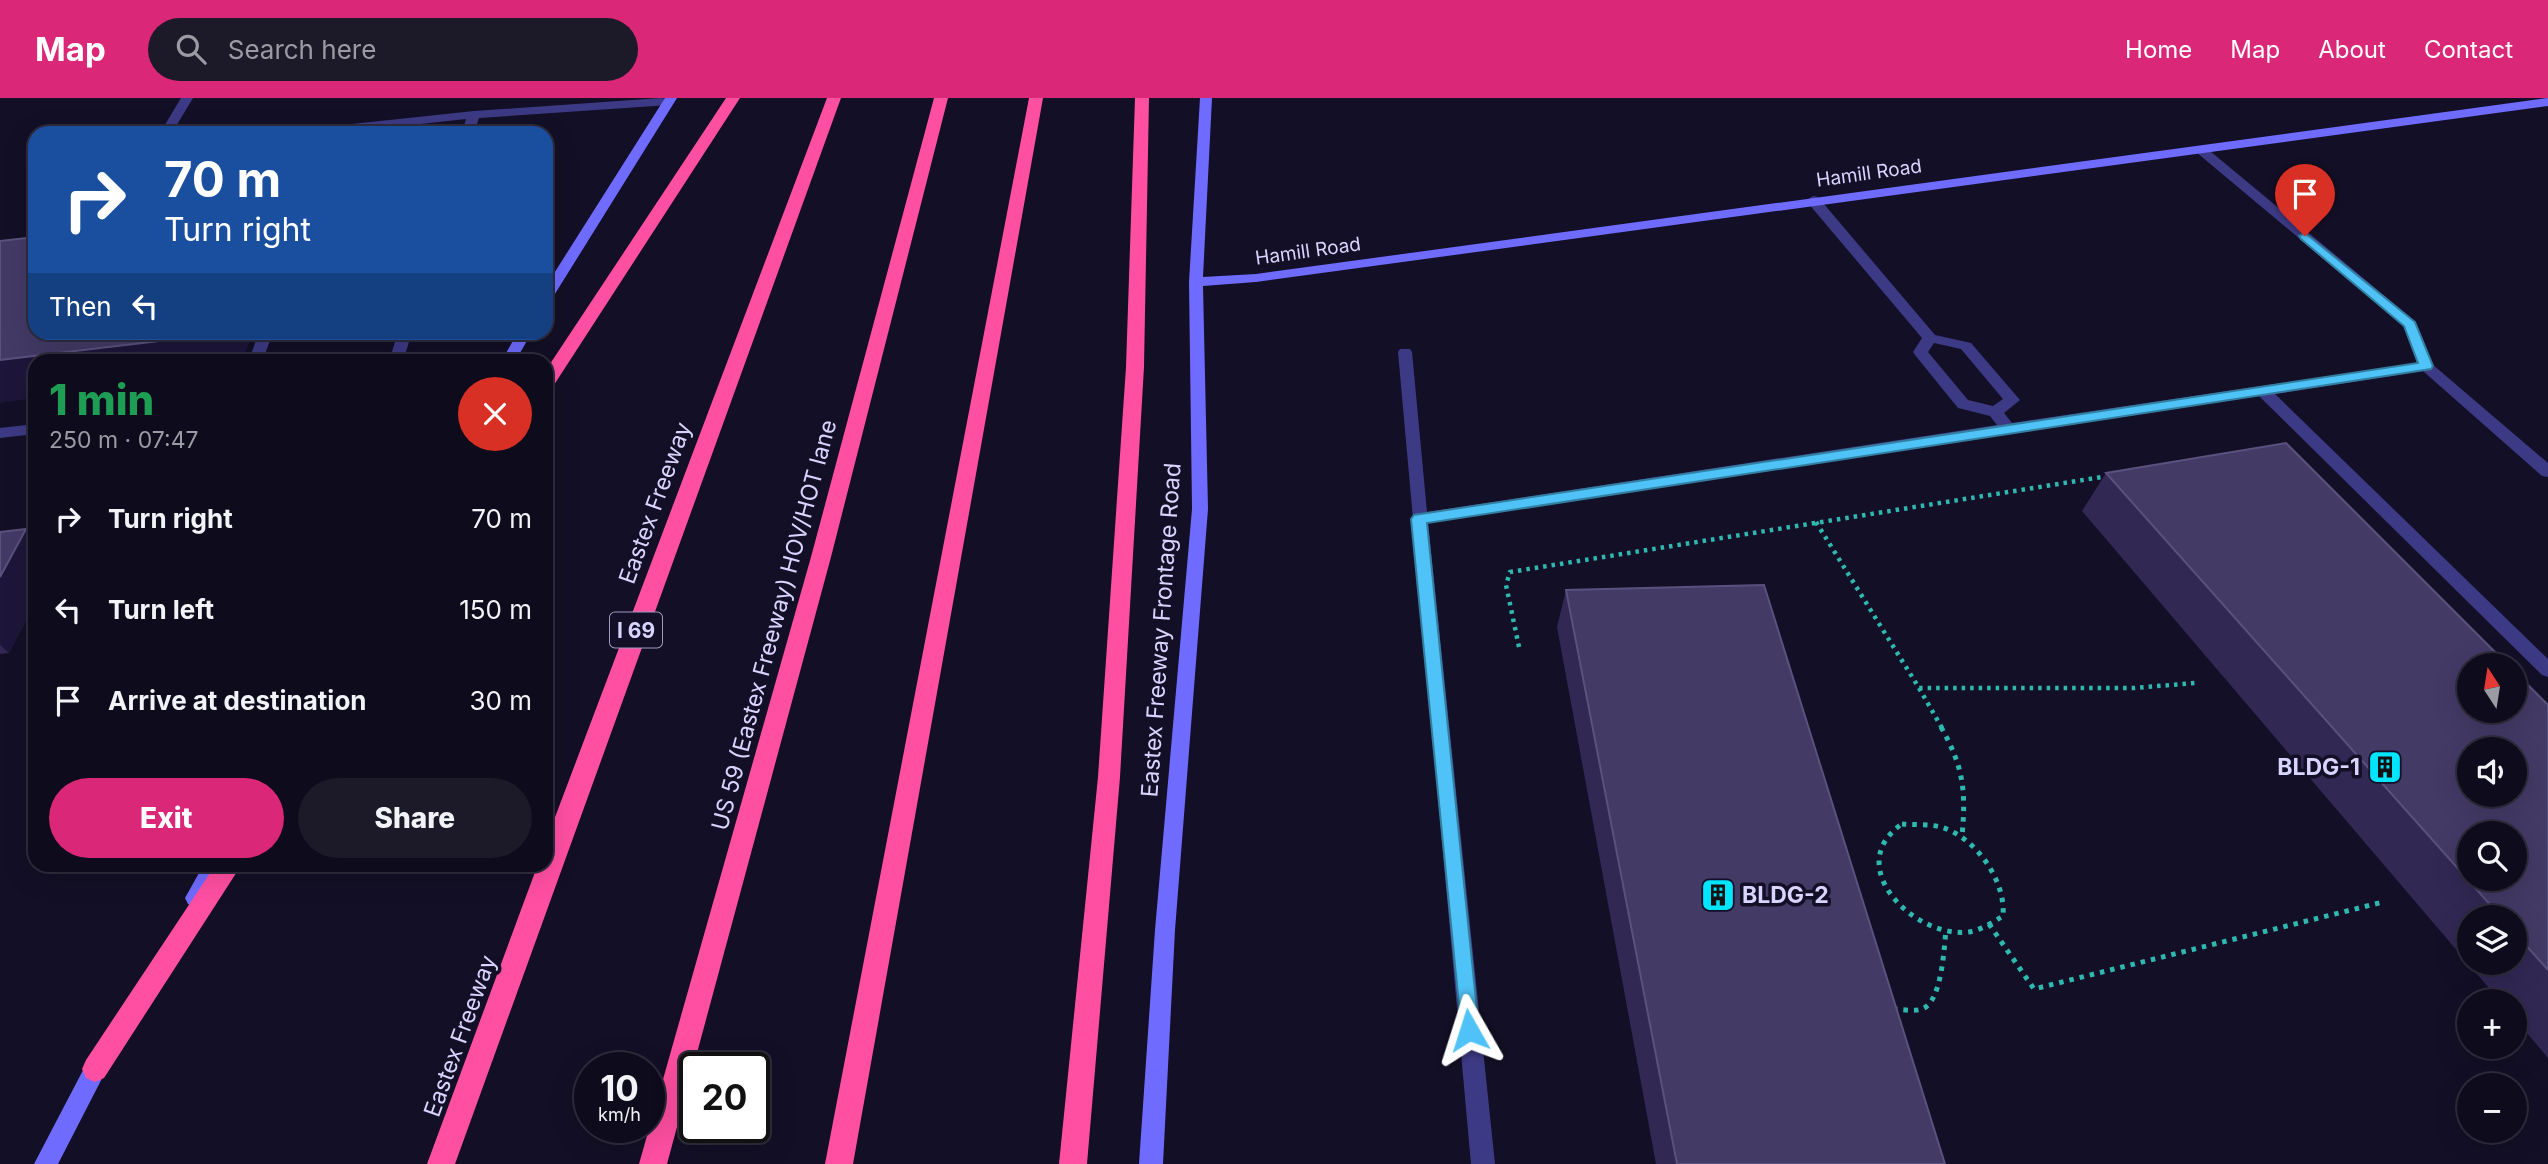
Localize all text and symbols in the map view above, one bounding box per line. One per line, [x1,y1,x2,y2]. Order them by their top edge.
search box [148,18,638,81]
text: Map [35,29,106,69]
icon: search [172,30,210,68]
text: Search here [228,34,376,65]
text: Home [2125,35,2192,64]
text: Map [2230,35,2280,64]
text: About [2318,35,2386,64]
text: Contact [2424,35,2513,64]
text: 70 m [164,150,281,209]
icon: right [49,154,140,245]
street label: Hamill Road [1815,154,1923,192]
pin [2275,164,2335,236]
icon: arrive [2286,175,2324,213]
text: Turn right [164,210,311,249]
street label: Hamill Road [1254,232,1362,270]
icon: left [126,287,164,325]
text: Then [49,291,112,322]
text: 1 min [49,374,154,425]
button: close [458,377,532,451]
street label: US 59 (Eastex Freeway) HOV/HOT lane [706,417,842,833]
street label: Eastex Freeway [613,418,697,588]
text: 250 m · 07:47 [49,426,199,454]
street label: Eastex Freeway Frontage Road [1135,462,1187,798]
icon: right [49,500,87,538]
text: Turn right [108,503,233,534]
text: 70 m [471,503,532,534]
icon: left [49,591,87,629]
text: Turn left [108,594,214,625]
text: 150 m [459,594,532,625]
road number: I 69 [610,612,662,648]
north arrow [2457,653,2527,723]
map controls [2457,653,2527,1143]
icon: arrive [49,682,87,720]
text: Arrive at destination [108,685,367,716]
text: 30 m [469,685,532,716]
button: sound [2457,737,2527,807]
building icon: BLDG-1 [2366,748,2404,786]
place label: BLDG-1 [2277,753,2360,781]
button: Exit [49,778,284,858]
button: Share [298,778,532,858]
button: search [2457,821,2527,891]
building icon: BLDG-2 [1699,876,1737,914]
place label: BLDG-2 [1742,881,1829,909]
button: layers [2457,905,2527,975]
street label: Eastex Freeway [418,951,502,1121]
button: + [2457,989,2527,1059]
position arrow [1432,993,1506,1067]
speed limit sign: 20 [679,1052,770,1143]
text: 10 [600,1067,639,1109]
button: − [2457,1073,2527,1143]
text: km/h [598,1104,641,1125]

